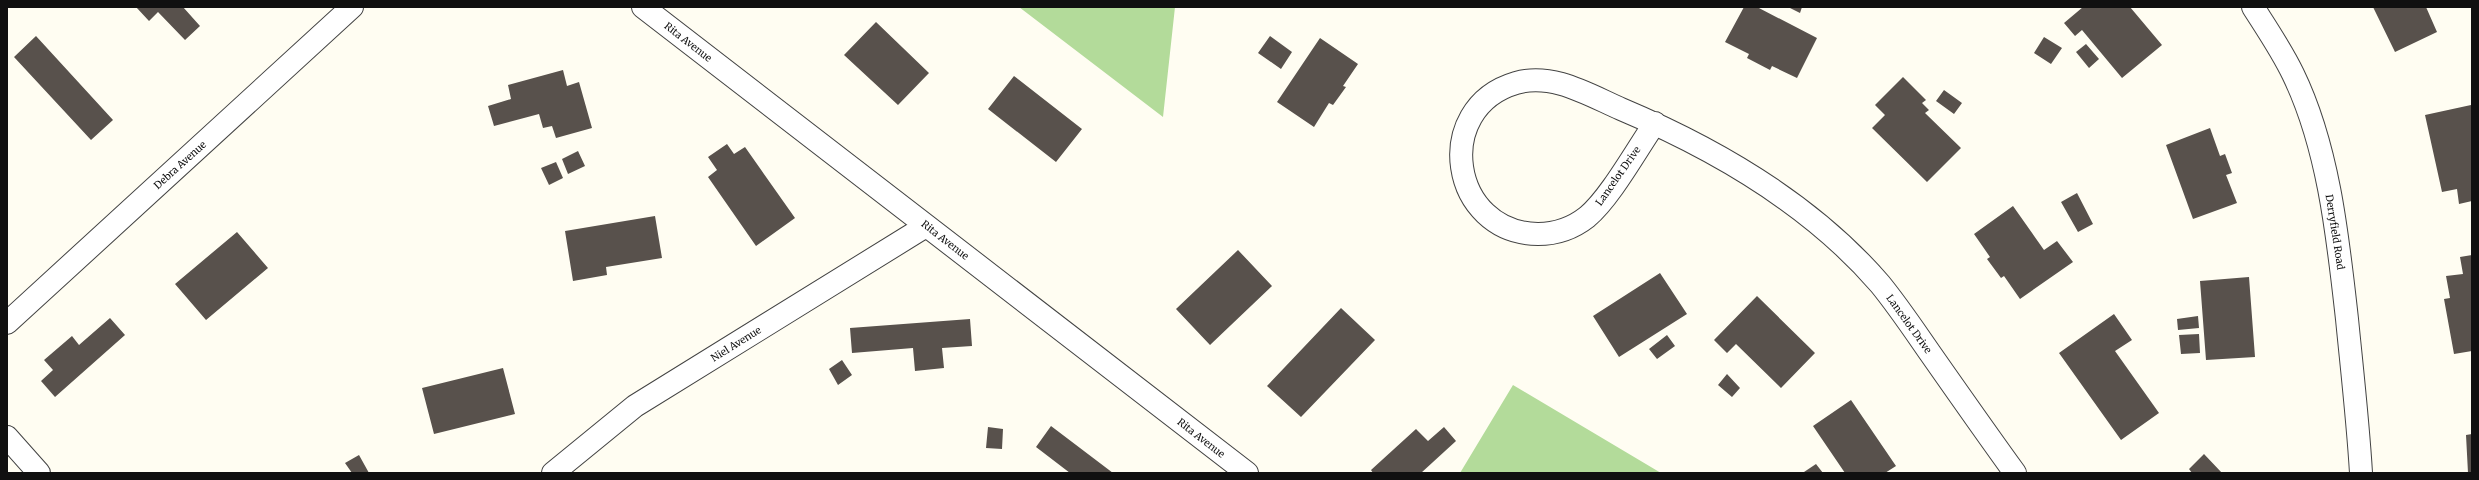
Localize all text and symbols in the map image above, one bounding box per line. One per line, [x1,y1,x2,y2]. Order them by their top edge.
street label: Rita Avenue [662,19,714,65]
street label: Debra Avenue [151,138,209,192]
street label: Lancelot Drive [1593,144,1643,208]
street label: Derryfield Road [2323,193,2347,271]
street label: Rita Avenue [919,217,971,263]
street label: Lancelot Drive [1883,292,1935,356]
street label: Niel Avenue [709,323,763,365]
street label: Rita Avenue [1175,415,1227,461]

